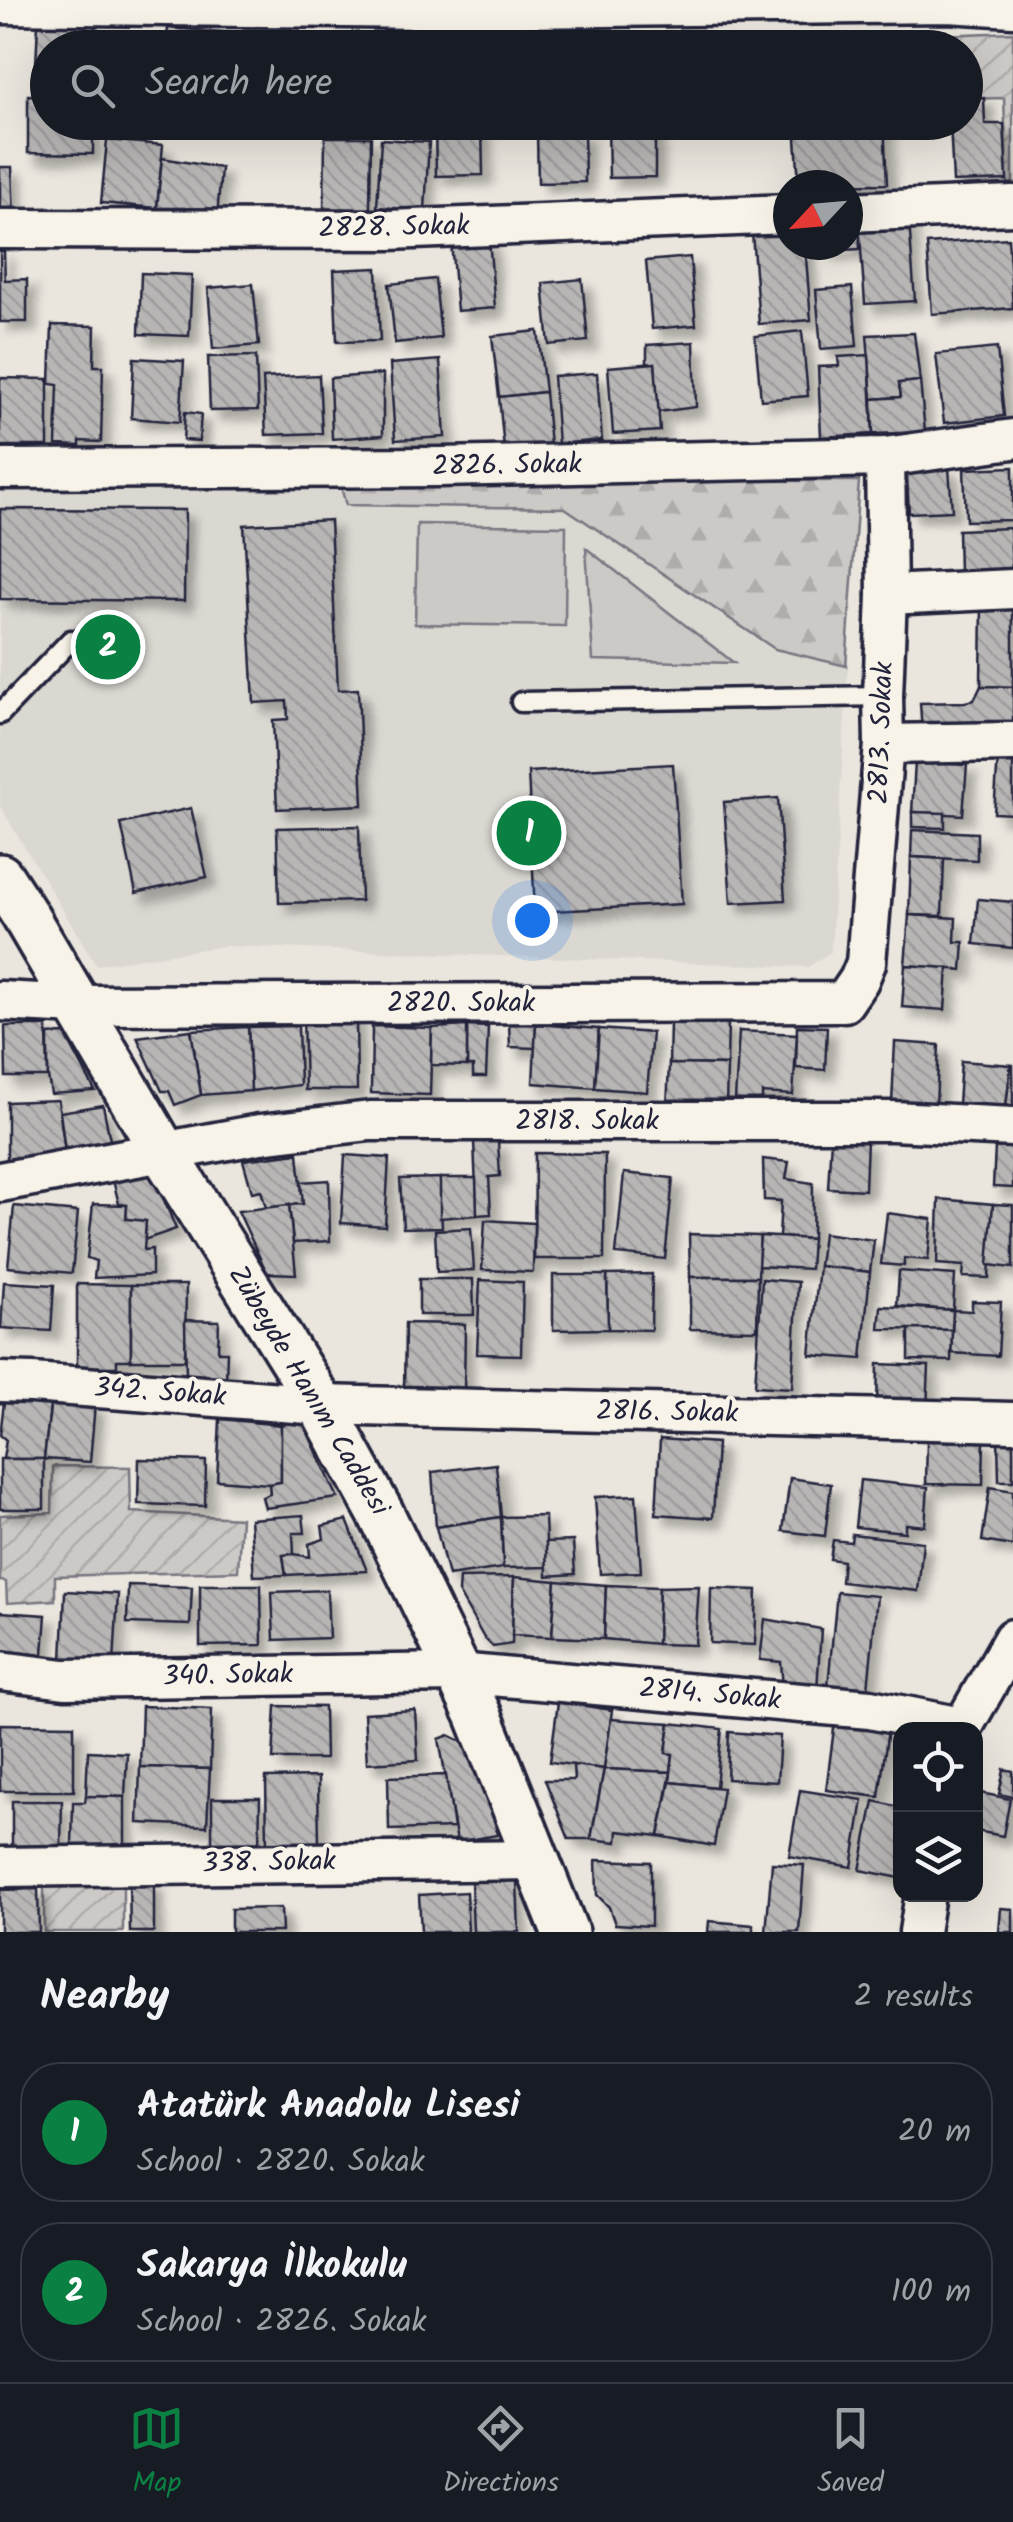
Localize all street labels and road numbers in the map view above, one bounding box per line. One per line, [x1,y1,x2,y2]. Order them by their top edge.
street label: 2828. Sokak [318,204,471,252]
street label: 2826. Sokak [432,442,583,490]
street label: 2813. Sokak [857,660,907,805]
street label: 2820. Sokak [387,981,536,1026]
street label: 2818. Sokak [515,1099,660,1144]
street label: Zübeyde Hanım Caddesi [215,1257,402,1526]
street label: 342. Sokak [92,1366,229,1420]
street label: 2816. Sokak [595,1389,739,1437]
street label: 340. Sokak [163,1652,294,1700]
street label: 2814. Sokak [637,1666,784,1724]
street label: 338. Sokak [202,1839,337,1887]

